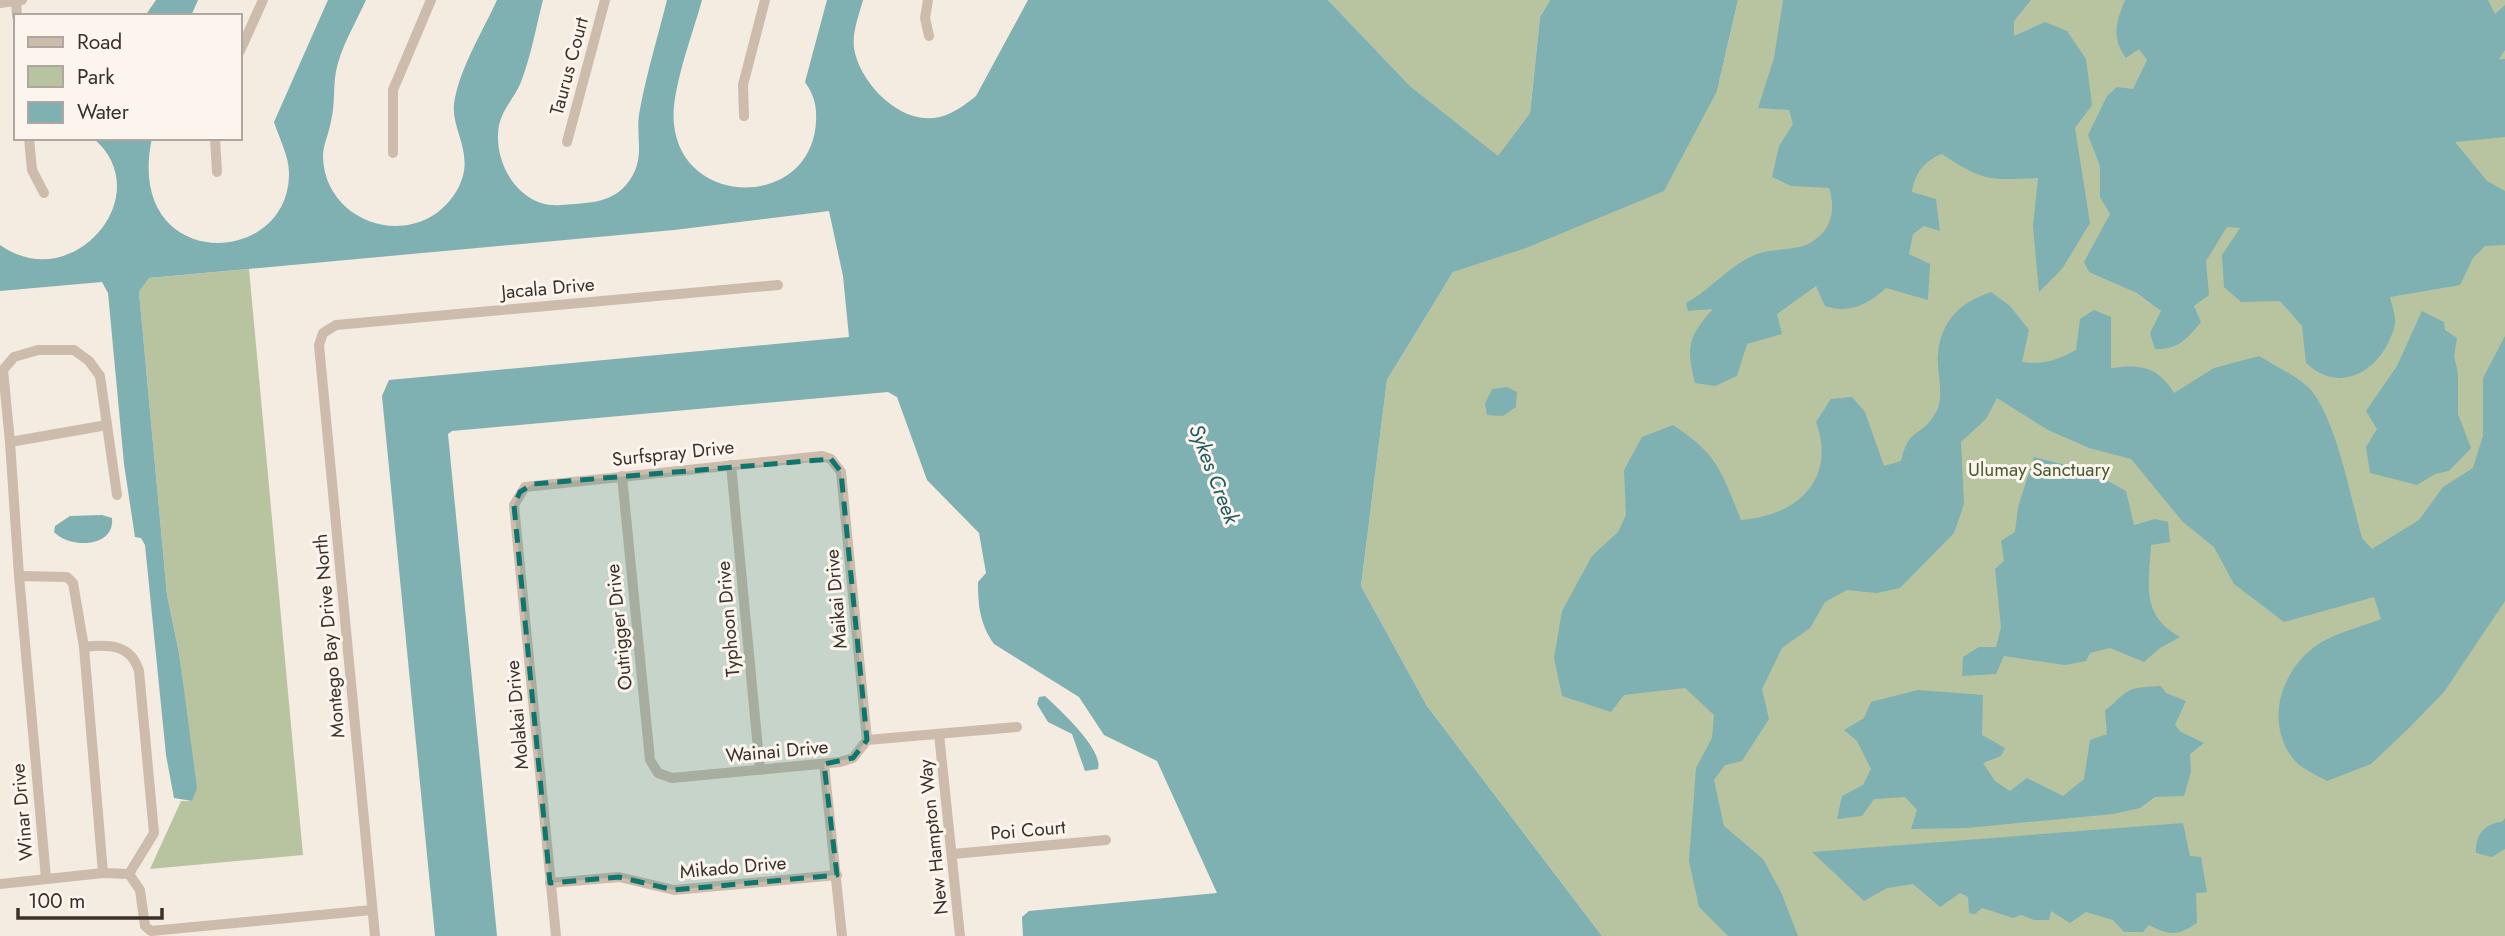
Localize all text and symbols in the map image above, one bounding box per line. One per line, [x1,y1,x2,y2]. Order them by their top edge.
legend [14,14,242,140]
street label: Taurus Court [543,14,595,118]
text: Road [77,27,122,57]
text: Park [77,62,115,92]
text: Water [77,97,130,127]
street label: Jacala Drive [497,270,596,306]
water label: Sykes Creek [1181,420,1247,529]
street label: Surfspray Drive [611,433,736,473]
park label: Ulumay Sanctuary [1968,456,2111,483]
street label: Montego Bay Drive North [307,533,351,739]
street label: Maikai Drive [818,548,854,650]
street label: Typhoon Drive [709,560,747,678]
street label: Outrigger Drive [599,562,639,692]
street label: Molakai Drive [499,659,535,771]
street label: Wainai Drive [725,733,830,769]
street label: New Hampton Way [911,757,955,916]
street label: Winar Drive [4,762,40,862]
street label: Poi Court [989,813,1067,847]
street label: Mikado Drive [679,849,788,885]
scale bar [18,876,161,920]
text: 100 m [28,886,85,916]

